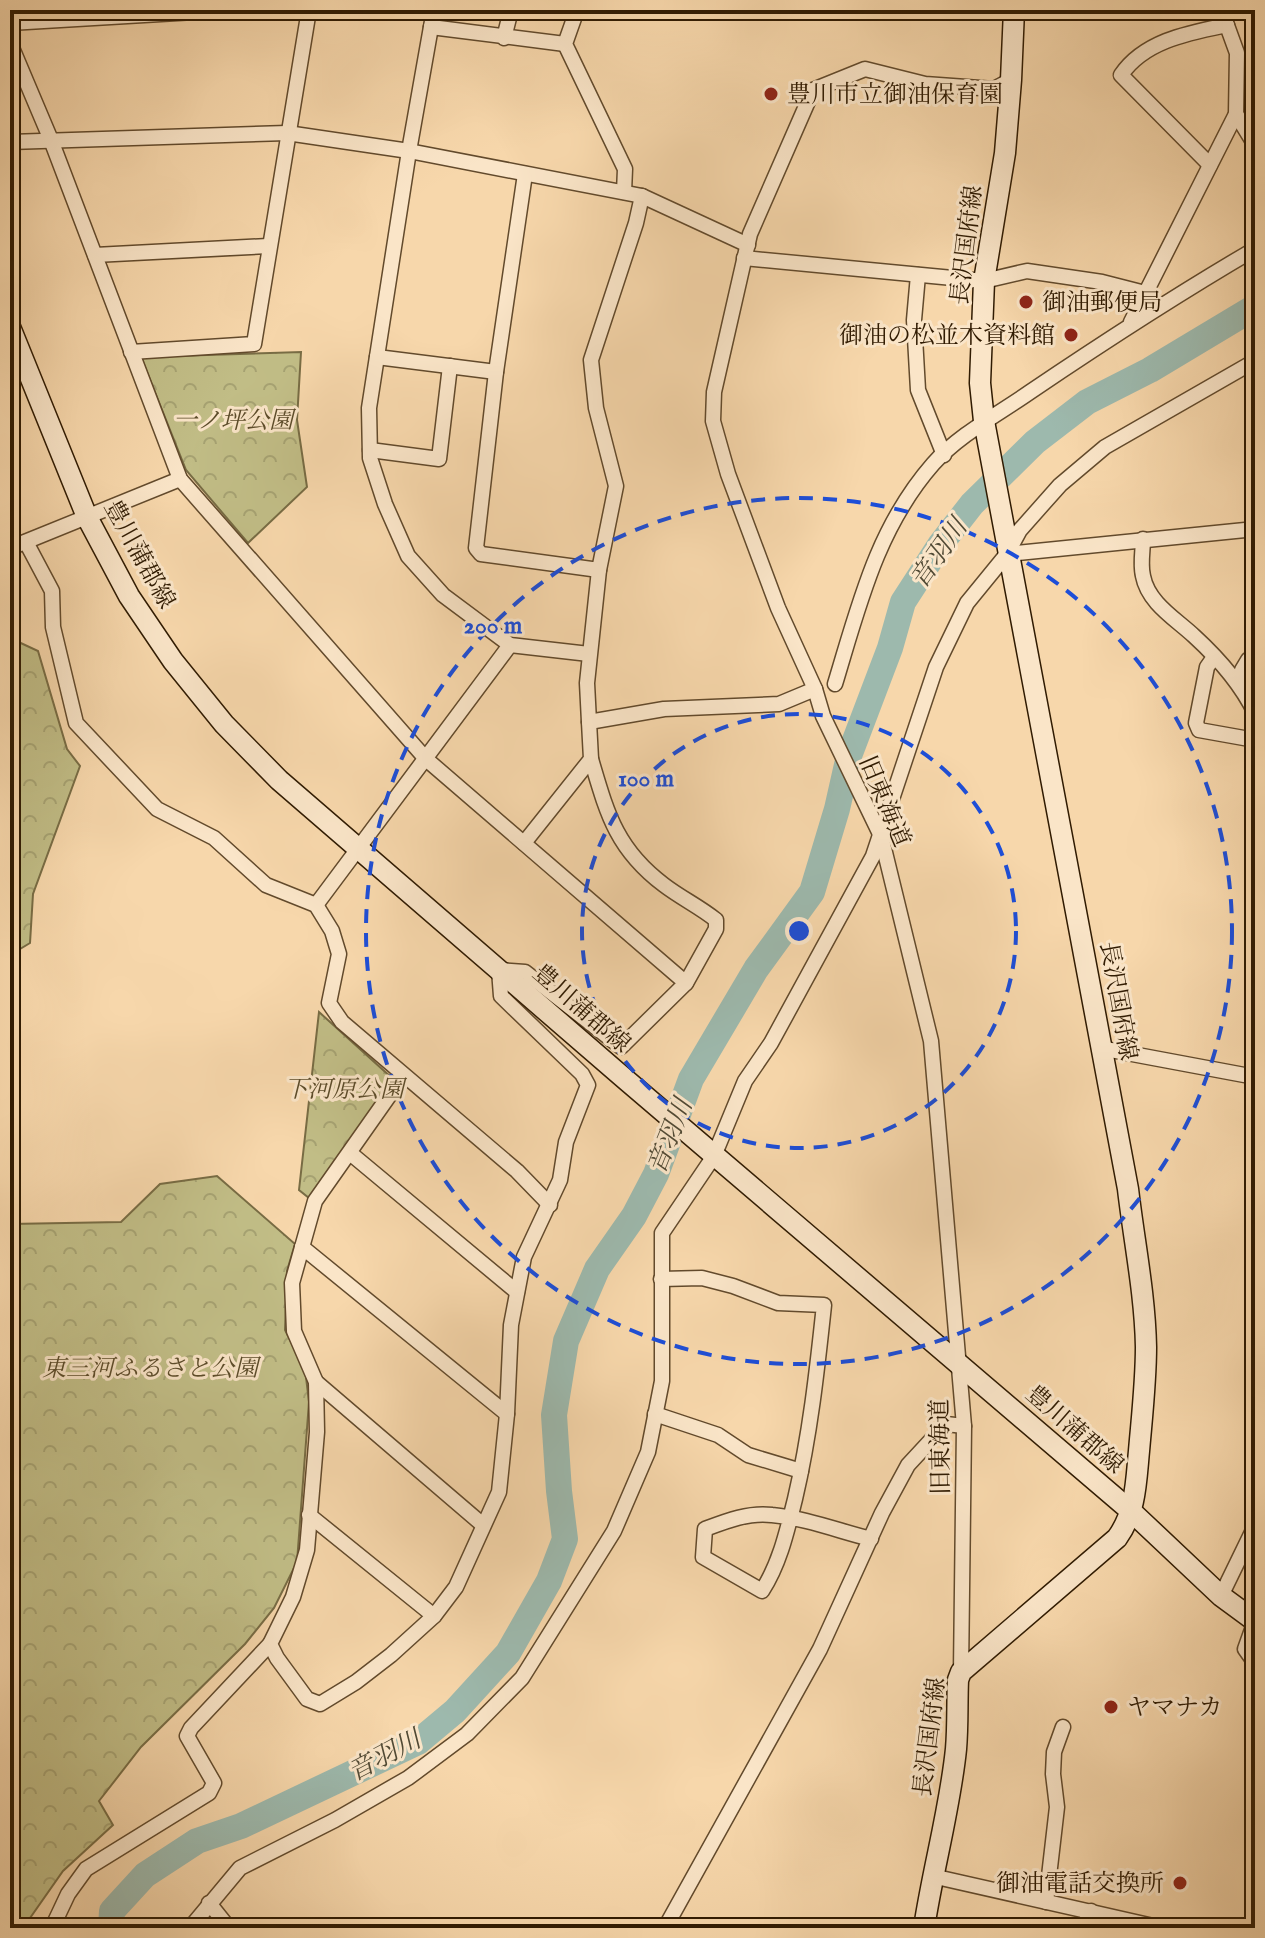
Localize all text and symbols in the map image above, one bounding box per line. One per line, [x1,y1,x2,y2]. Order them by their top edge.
place label: 豊川市立御油保育園 [787,80,1003,111]
marker: 豊川市立御油保育園 [762,85,780,103]
street label: 長沢国府線 [945,184,990,307]
place label: 御油郵便局 [1042,288,1162,319]
marker: 御油郵便局 [1017,293,1035,311]
place label: 御油の松並木資料館 [839,321,1055,352]
marker: 御油の松並木資料館 [1062,326,1080,344]
park label: 一ノ坪公園 [173,406,297,437]
street label: 豊川蒲郡線 [96,495,181,615]
water label: 音羽川 [903,510,977,595]
text: 200 m [464,611,523,642]
street label: 旧東海道 [851,751,917,852]
text: 100 m [618,764,675,795]
centre of rings [785,917,813,945]
street label: 長沢国府線 [1092,939,1143,1063]
street label: 豊川蒲郡線 [526,958,636,1060]
park label: 下河原公園 [284,1075,408,1106]
water label: 音羽川 [640,1091,701,1179]
park label: 東三河ふるさと公園 [42,1354,262,1385]
street label: 豊川蒲郡線 [1019,1379,1129,1481]
street label: 旧東海道 [925,1399,958,1495]
street label: 長沢国府線 [908,1676,953,1799]
place label: ヤマナカ [1127,1693,1223,1724]
marker: ヤマナカ [1102,1698,1120,1716]
water label: 音羽川 [343,1722,430,1789]
place label: 御油電話交換所 [996,1869,1164,1900]
marker: 御油電話交換所 [1171,1874,1189,1892]

